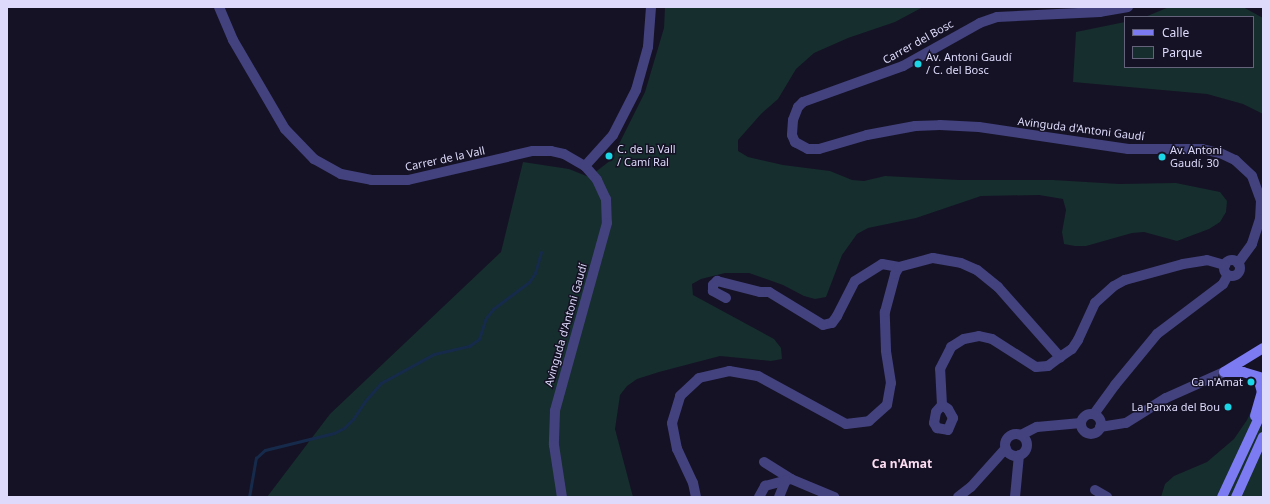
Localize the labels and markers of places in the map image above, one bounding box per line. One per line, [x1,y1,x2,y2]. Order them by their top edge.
place label: Av. Antoni Gaudí / C. del Bosc [926,51,1012,77]
marker: Av. Antoni Gaudí / C. del Bosc [913,59,923,69]
place label: C. de la Vall / Camí Ral [617,143,676,169]
place label: Av. Antoni Gaudí, 30 [1170,144,1222,170]
marker: C. de la Vall / Camí Ral [604,151,614,161]
marker: Av. Antoni Gaudí, 30 [1157,152,1167,162]
place label: Ca n'Amat [1191,375,1243,389]
marker: Ca n'Amat [1246,377,1256,387]
place label: La Panxa del Bou [1131,400,1220,414]
marker: La Panxa del Bou [1223,402,1233,412]

